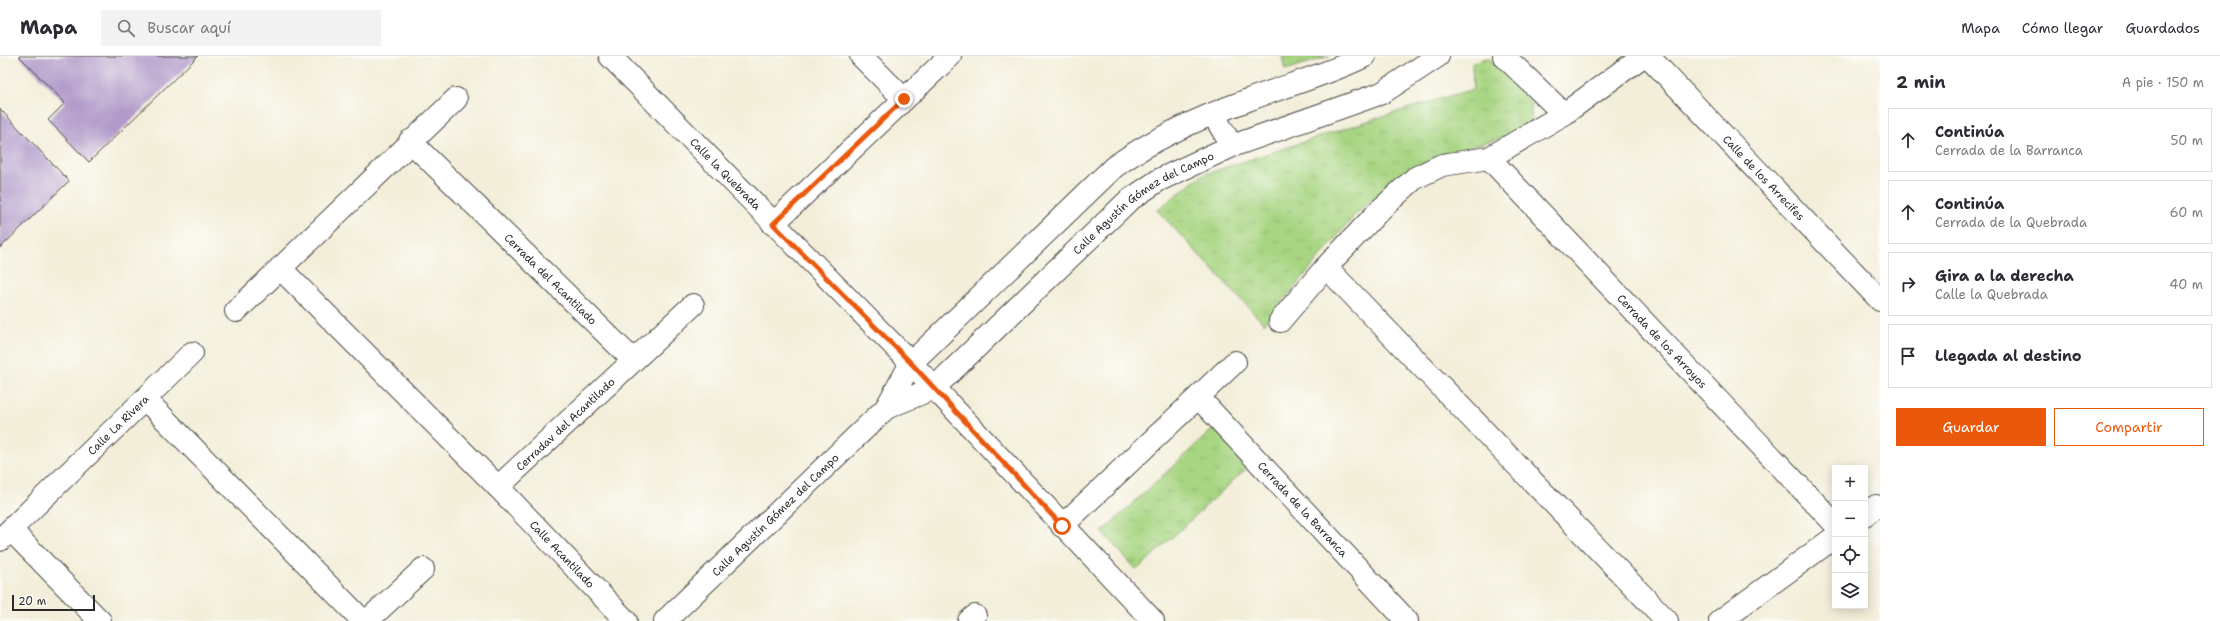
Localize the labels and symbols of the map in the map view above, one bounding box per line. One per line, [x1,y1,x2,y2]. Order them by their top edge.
route end [895,90,913,108]
street label: Calle de los Arrecifes [1719,132,1808,224]
street label: Calle la Quebrada [686,135,764,214]
street label: Calle Agustín Gómez del Campo [1070,148,1217,258]
street label: Cerrada del Acantilado [501,230,600,329]
street label: Cerrada de los Arroyos [1614,291,1710,392]
street label: Cerradav del Acantilado [513,375,618,474]
street label: Calle La Rivera [85,392,153,459]
street label: Calle Agustín Gómez del Campo [709,450,842,580]
street label: Cerrada de la Barranca [1254,459,1351,560]
route start [1053,517,1071,535]
street label: Calle Acantilado [526,518,598,592]
scale bar [12,593,95,612]

